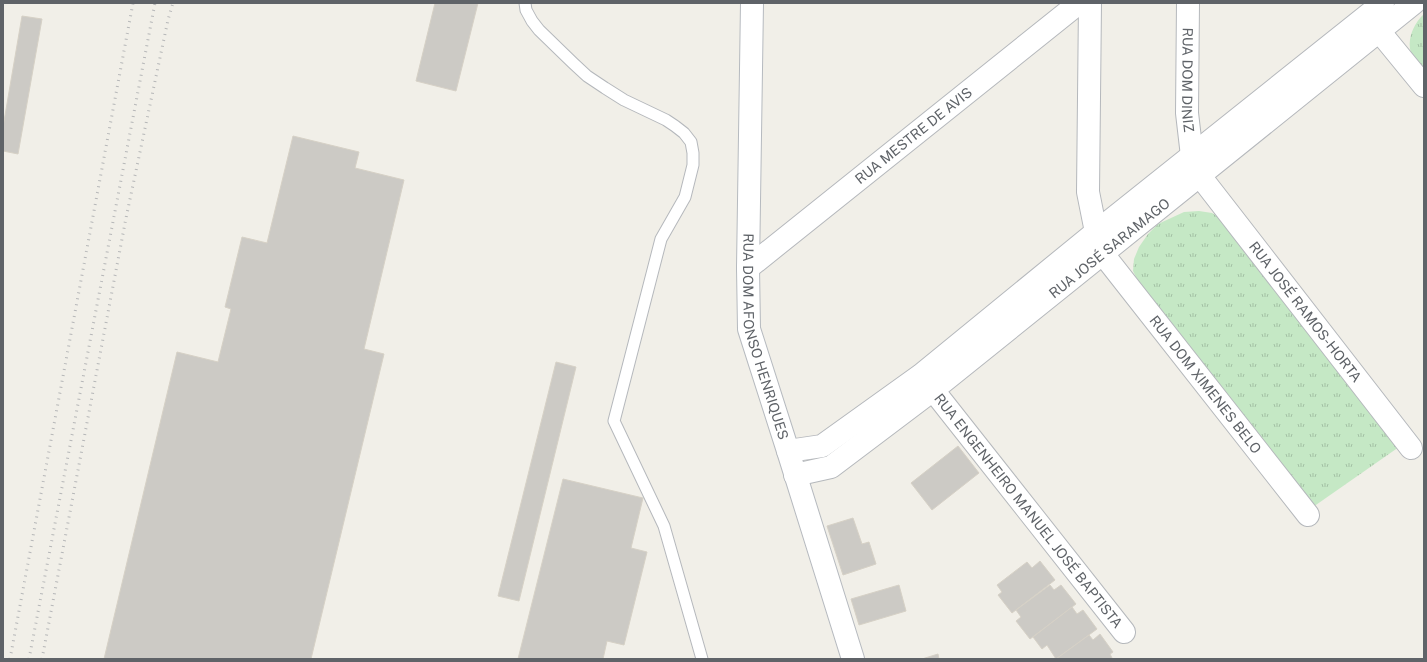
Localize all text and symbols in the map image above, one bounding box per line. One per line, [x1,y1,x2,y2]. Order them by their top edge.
street label: RUA DOM DINIZ [1179,27,1197,133]
street label: RUA MESTRE DE AVIS [852,84,975,187]
street label: RUA JOSÉ SARAMAGO [1046,195,1173,301]
street label: RUA DOM AFONSO HENRIQUES [740,233,792,442]
street label: RUA JOSÉ RAMOS-HORTA [1246,239,1365,385]
street label: RUA DOM XIMENES BELO [1146,312,1265,457]
street label: RUA ENGENHEIRO MANUEL JOSÉ BAPTISTA [931,390,1126,631]

